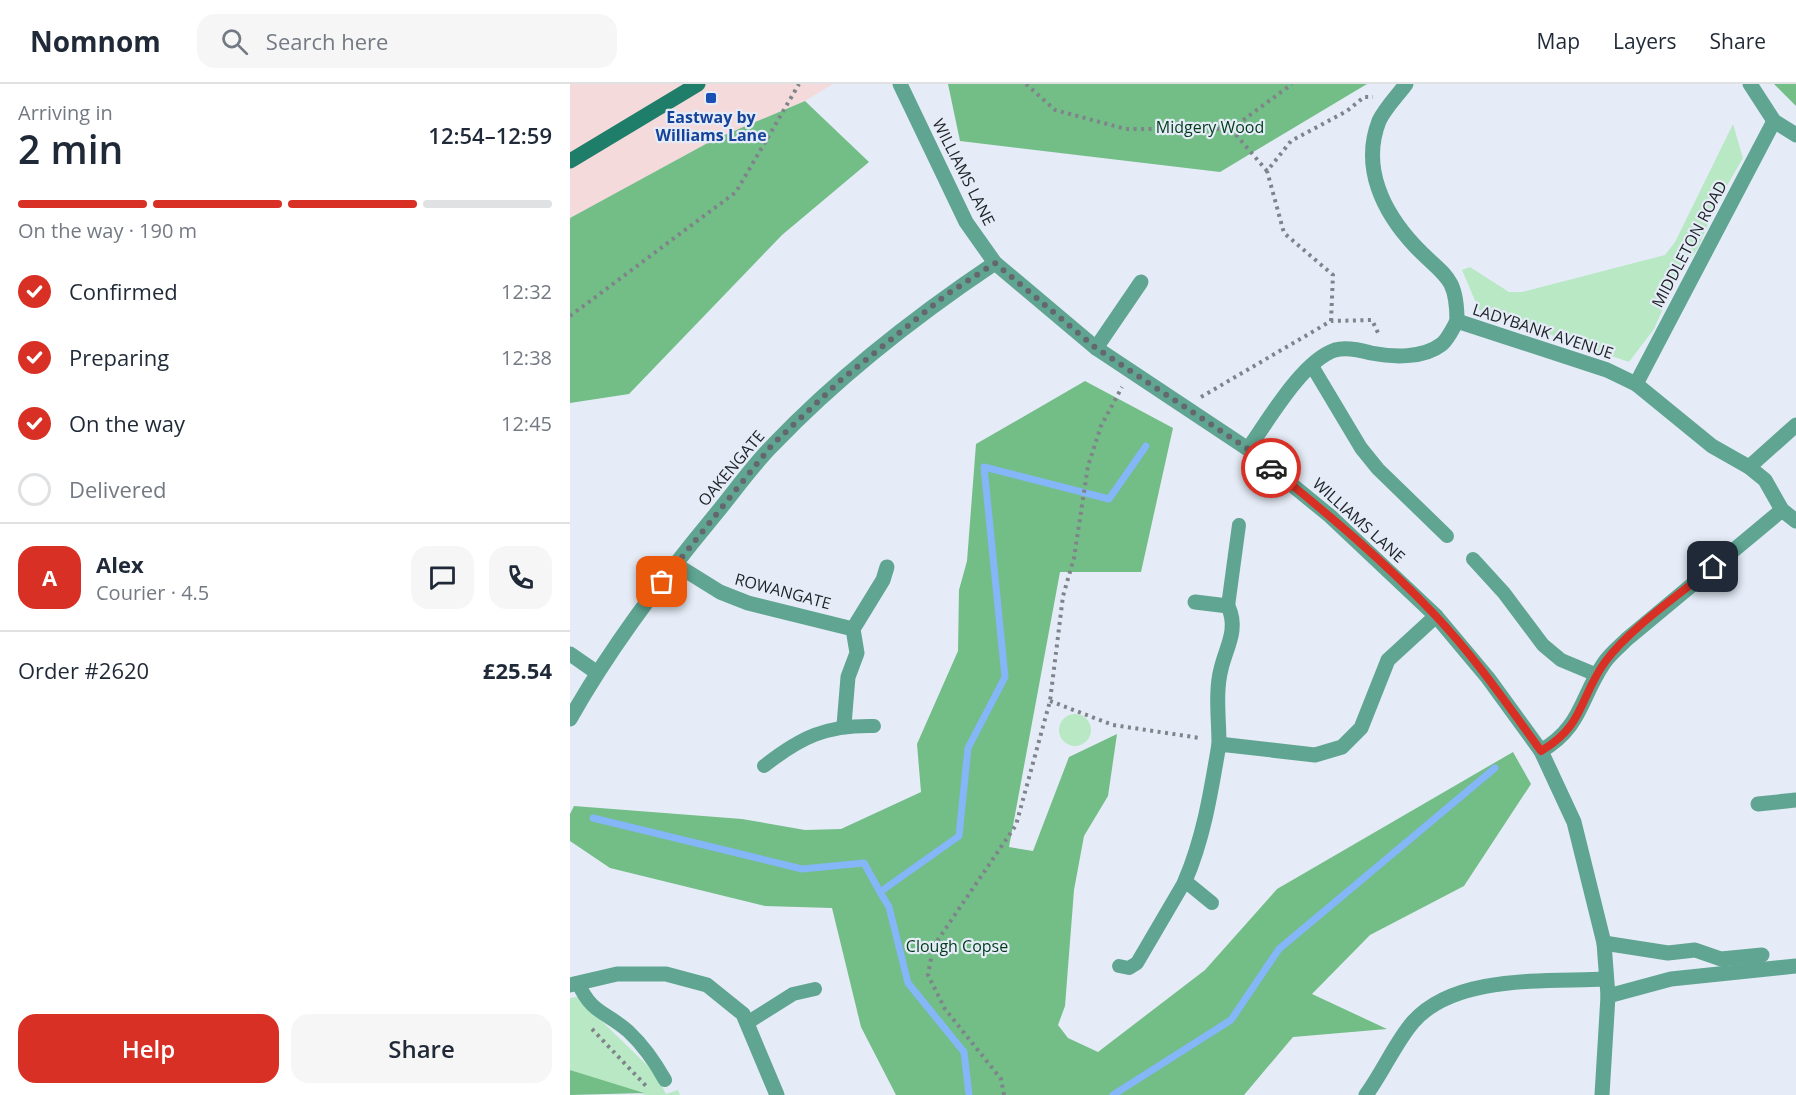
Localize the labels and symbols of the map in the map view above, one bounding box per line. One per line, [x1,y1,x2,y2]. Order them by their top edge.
marker: Eastway by Williams Lane [704,91,718,105]
place label: Eastway by Williams Lane [655,106,767,146]
street label: WILLIAMS LANE [928,115,1000,229]
park label: Midgery Wood [1156,116,1264,138]
street label: MIDDLETON ROAD [1646,177,1732,311]
street label: LADYBANK AVENUE [1470,298,1616,364]
street label: OAKENGATE [693,425,769,511]
courier [1241,438,1301,498]
street label: WILLIAMS LANE [1308,473,1410,567]
pin [1687,541,1738,592]
pin [636,556,687,607]
street label: ROWANGATE [732,568,834,614]
park label: Clough Copse [906,935,1008,957]

